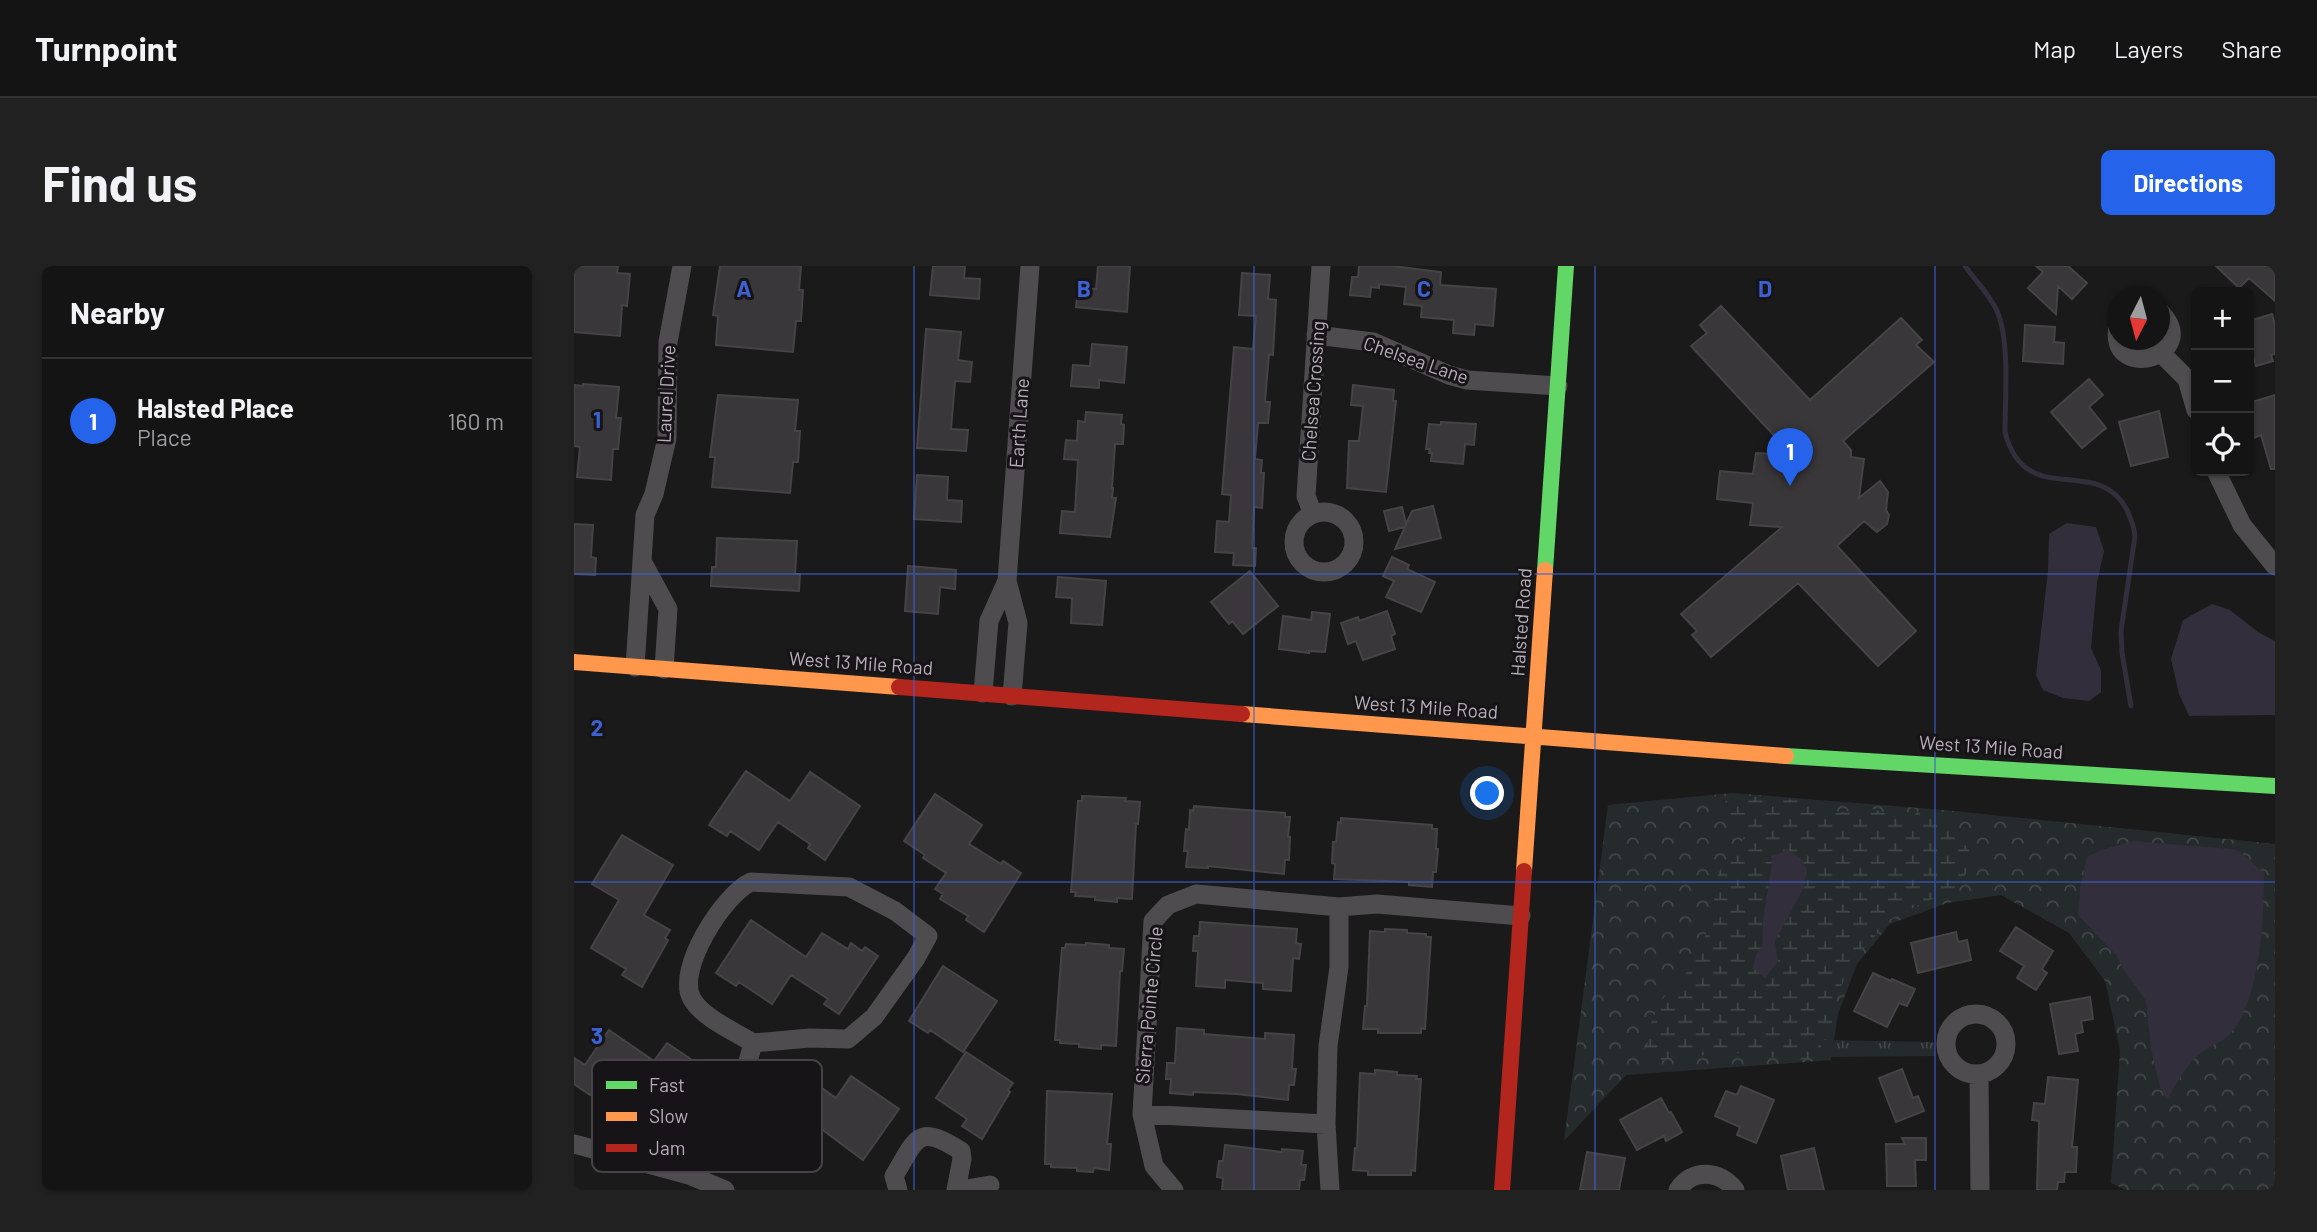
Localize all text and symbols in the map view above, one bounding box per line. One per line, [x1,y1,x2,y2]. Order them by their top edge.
text: Turnpoint [35,28,177,68]
text: Map [2033,34,2076,63]
text: Layers [2114,34,2183,63]
text: Share [2221,34,2282,63]
button: Directions [2101,150,2275,215]
text: Find us [42,153,197,212]
text: A [736,274,752,302]
text: B [1077,274,1091,302]
text: C [1417,274,1431,302]
text: D [1758,274,1772,302]
north arrow [2107,287,2170,350]
map controls [2191,287,2254,476]
button: + [2191,287,2254,350]
text: Nearby [70,294,165,330]
street label: Chelsea Crossing [1296,320,1329,462]
street label: Chelsea Lane [1361,331,1472,388]
street label: Laurel Drive [651,344,680,444]
button: − [2191,350,2254,413]
street label: Earth Lane [1004,377,1033,469]
text: Halsted Place [137,392,294,423]
text: 1 [593,405,601,433]
text: 1 [89,407,97,435]
text: 160 m [447,407,504,435]
button: locate [2191,413,2254,476]
text: Place [137,423,192,451]
pin: 1 [1767,428,1813,486]
street label: Halsted Road [1505,567,1536,677]
street label: West 13 Mile Road [788,646,934,679]
street label: West 13 Mile Road [1353,690,1499,723]
text: 2 [591,713,603,741]
street label: West 13 Mile Road [1918,730,2064,763]
your location [1470,776,1504,810]
street label: Sierra Pointe Circle [1130,925,1167,1085]
text: 3 [591,1021,603,1049]
legend [592,1060,822,1172]
text: Fast [649,1073,685,1096]
text: Slow [649,1104,688,1127]
text: Jam [649,1136,685,1159]

